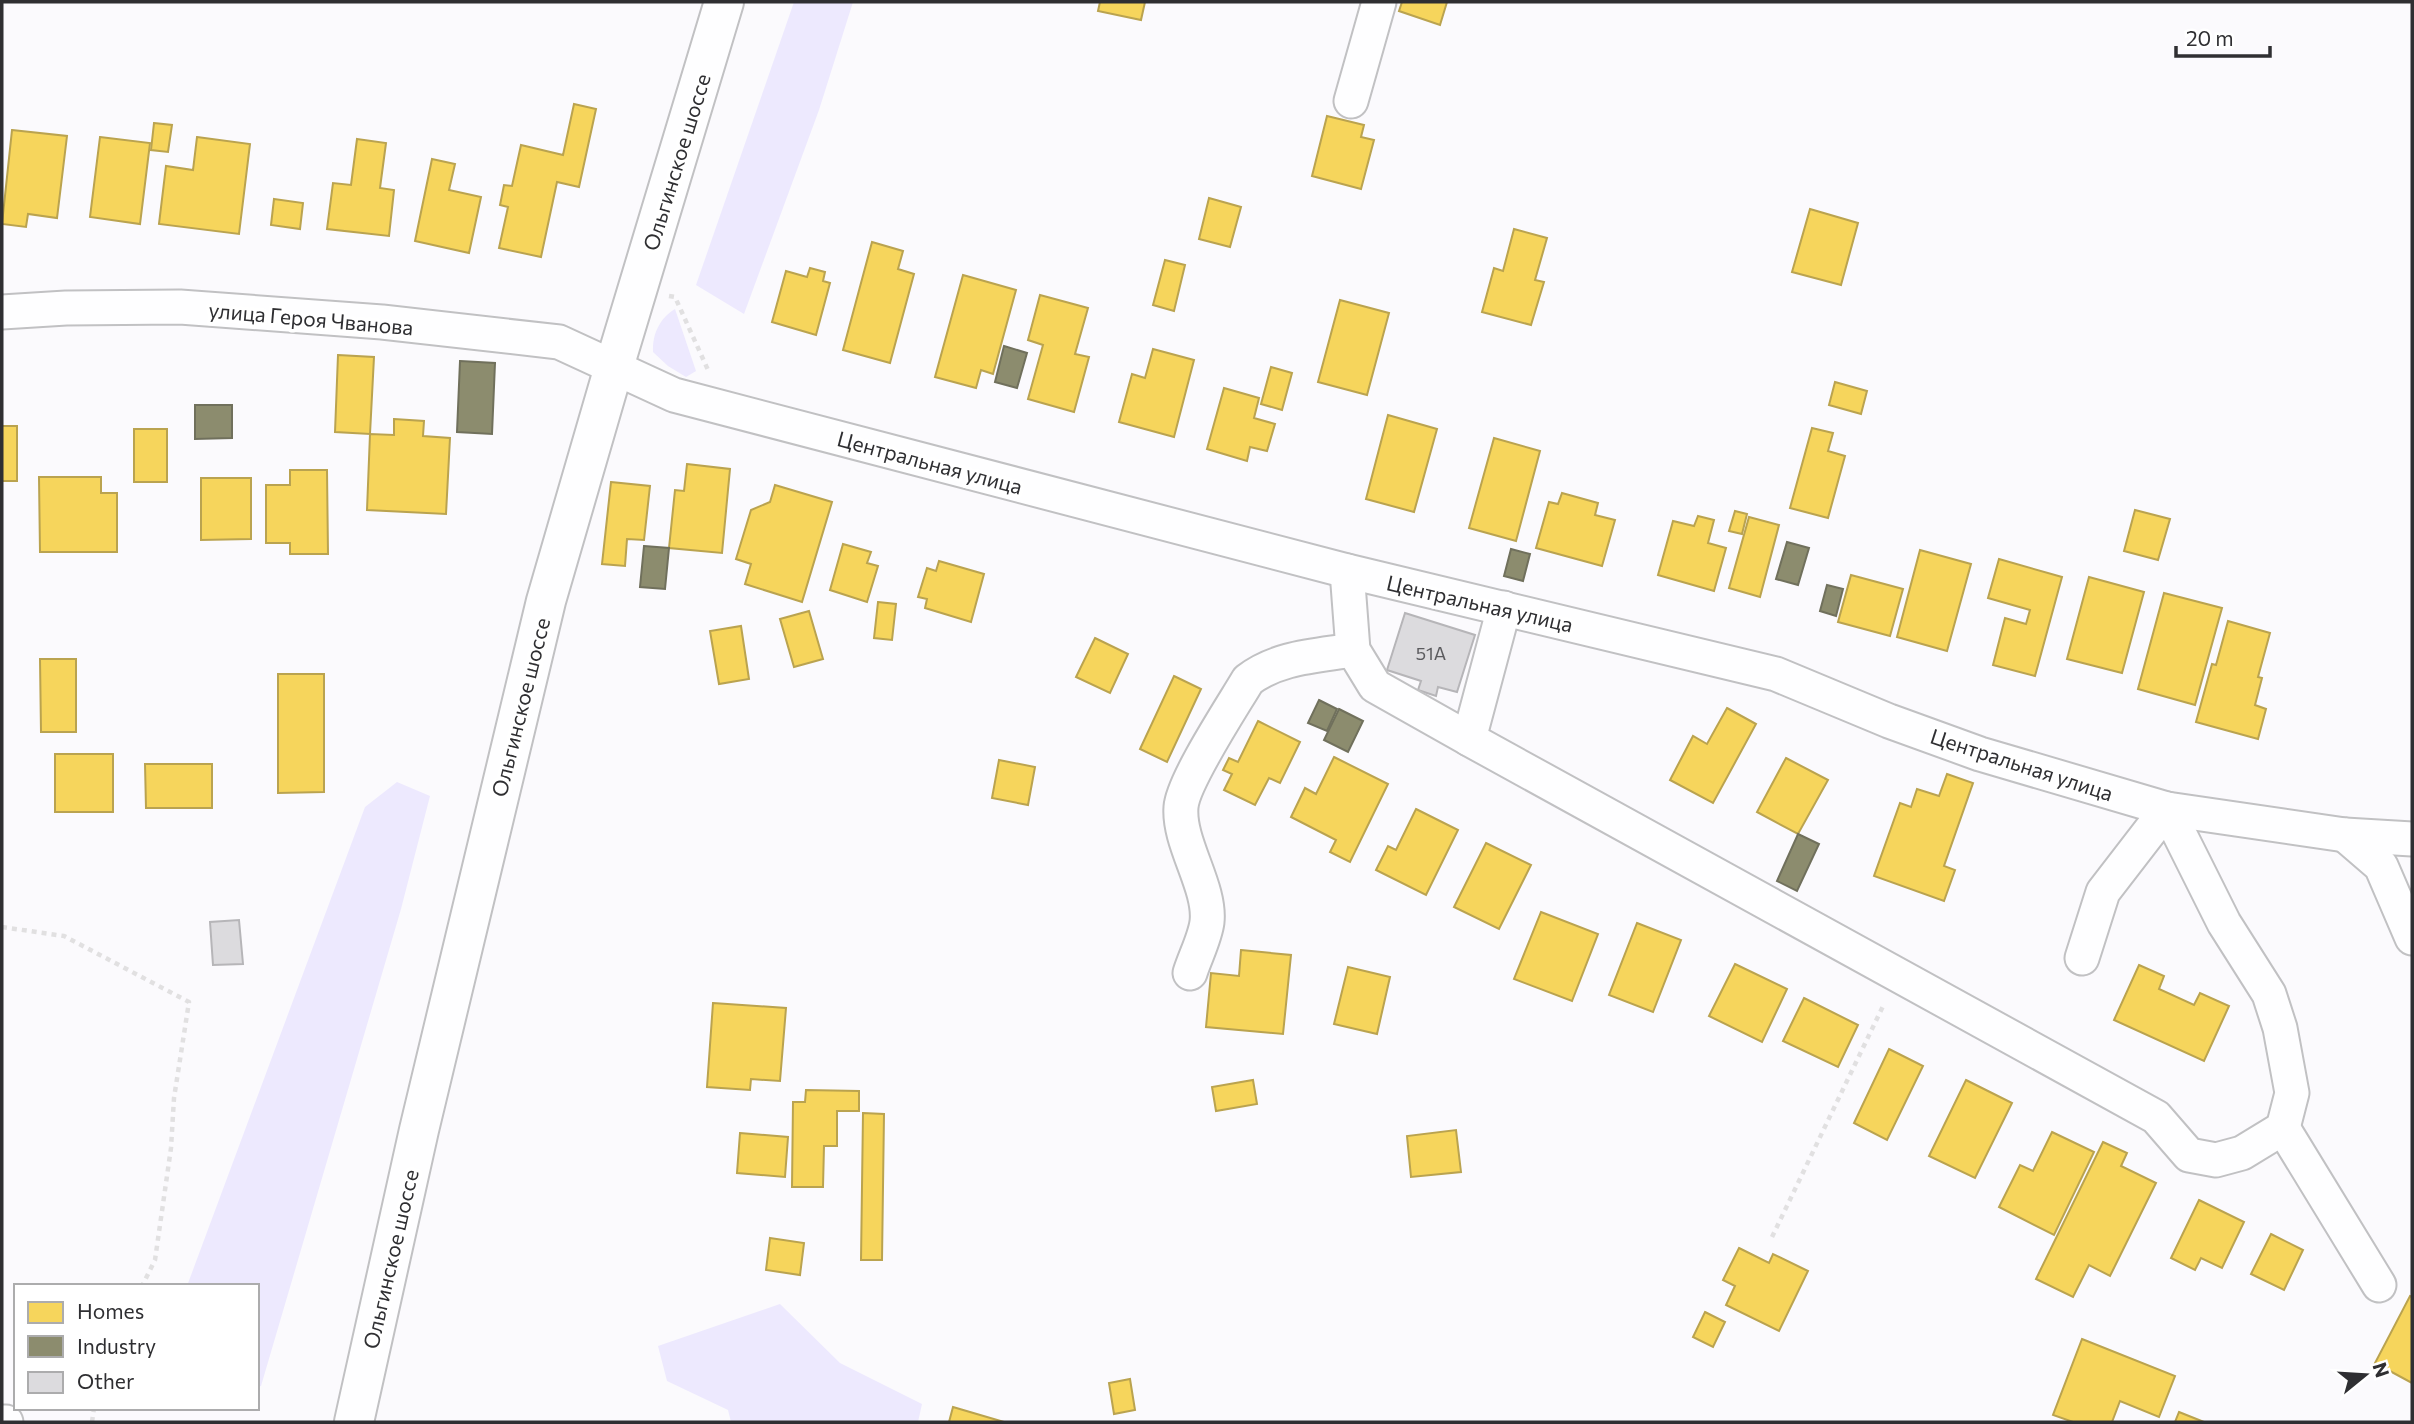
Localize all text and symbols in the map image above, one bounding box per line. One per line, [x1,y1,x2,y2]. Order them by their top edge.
scale bar [2176,14,2270,58]
text: 20 m [2186,25,2234,50]
street label: Ольгинское шоссе [637,71,715,253]
street label: улица Героя Чванова [208,297,414,339]
street label: Центральная улица [835,425,1025,499]
street label: Центральная улица [1384,569,1576,637]
street label: Ольгинское шоссе [486,615,554,799]
house number: 51А [1416,642,1446,664]
street label: Центральная улица [1928,723,2116,805]
street label: Ольгинское шоссе [357,1167,423,1351]
legend [14,1284,259,1410]
text: Homes [77,1298,144,1323]
text: Industry [77,1333,156,1358]
north arrow [2330,1340,2400,1410]
text: N [2369,1359,2395,1380]
text: Other [77,1368,134,1393]

